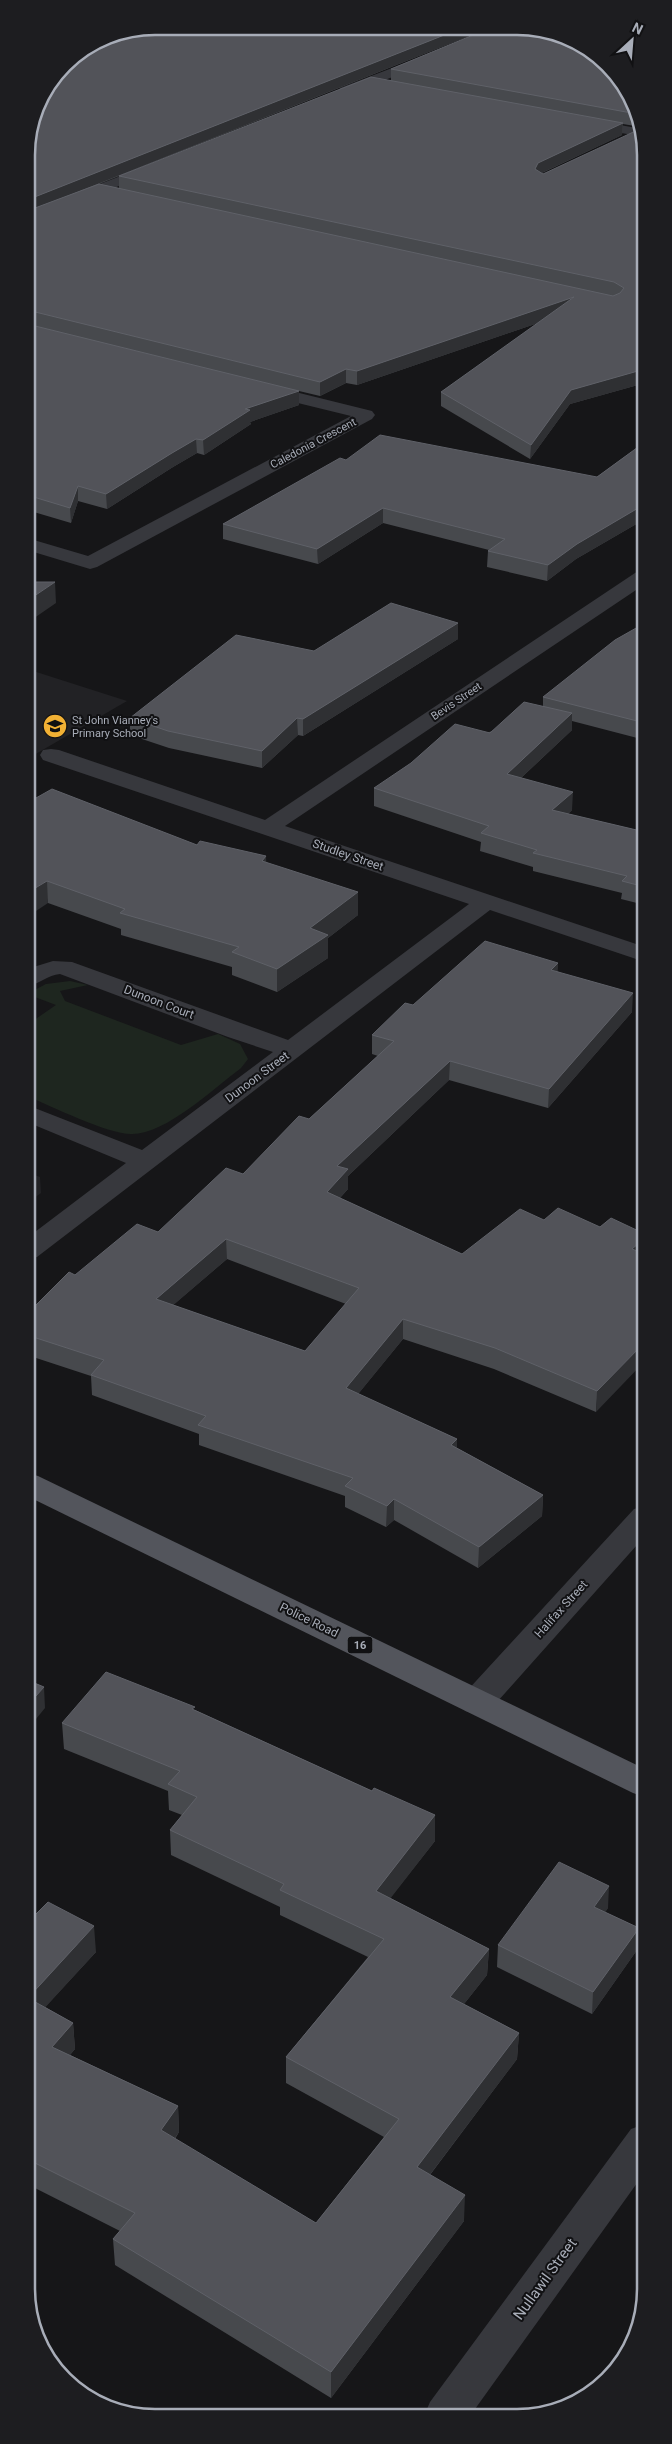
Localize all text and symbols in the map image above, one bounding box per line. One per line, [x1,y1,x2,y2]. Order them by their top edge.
north arrow [607,15,657,65]
text: N [630,19,646,38]
street label: Caledonia Crescent [268,415,359,472]
street label: Bevis Street [429,680,484,723]
school or university icon: St John Vianney's Primary School [42,713,68,739]
place label: St John Vianney's Primary School [72,714,158,740]
street label: Studley Street [311,836,385,874]
street label: Dunoon Court [122,982,196,1022]
street label: Dunoon Street [222,1048,292,1105]
street label: Halifax Street [532,1577,590,1641]
street label: Police Road [277,1600,341,1640]
road number: 16 [348,1636,372,1654]
street label: Nullawil Street [509,2235,581,2323]

